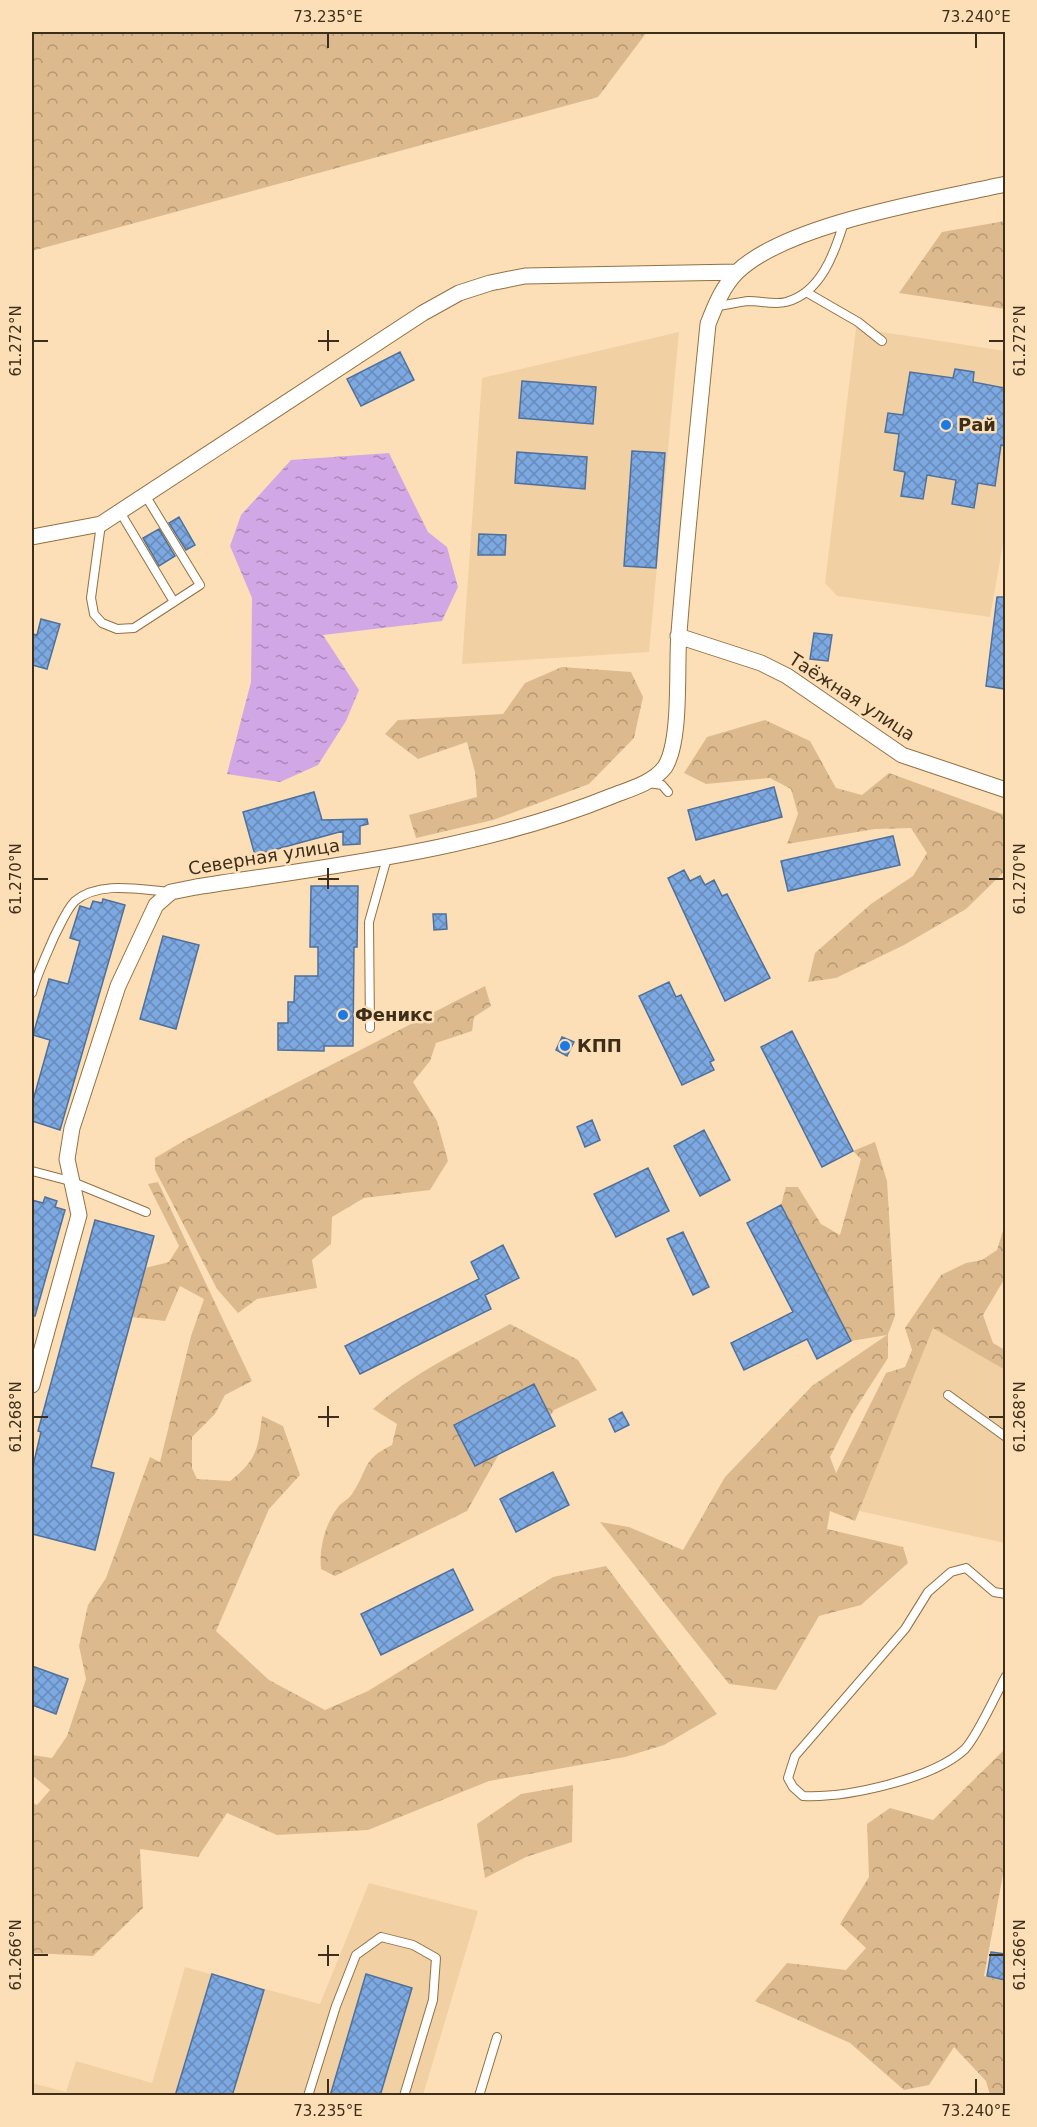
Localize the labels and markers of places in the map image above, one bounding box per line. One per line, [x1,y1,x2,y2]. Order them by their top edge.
place label: Рай [958,414,996,435]
marker: Рай [939,418,953,432]
place label: Феникс [355,1004,433,1025]
marker: Феникс [336,1008,350,1022]
place label: КПП [577,1035,622,1056]
marker: КПП [558,1039,572,1053]

